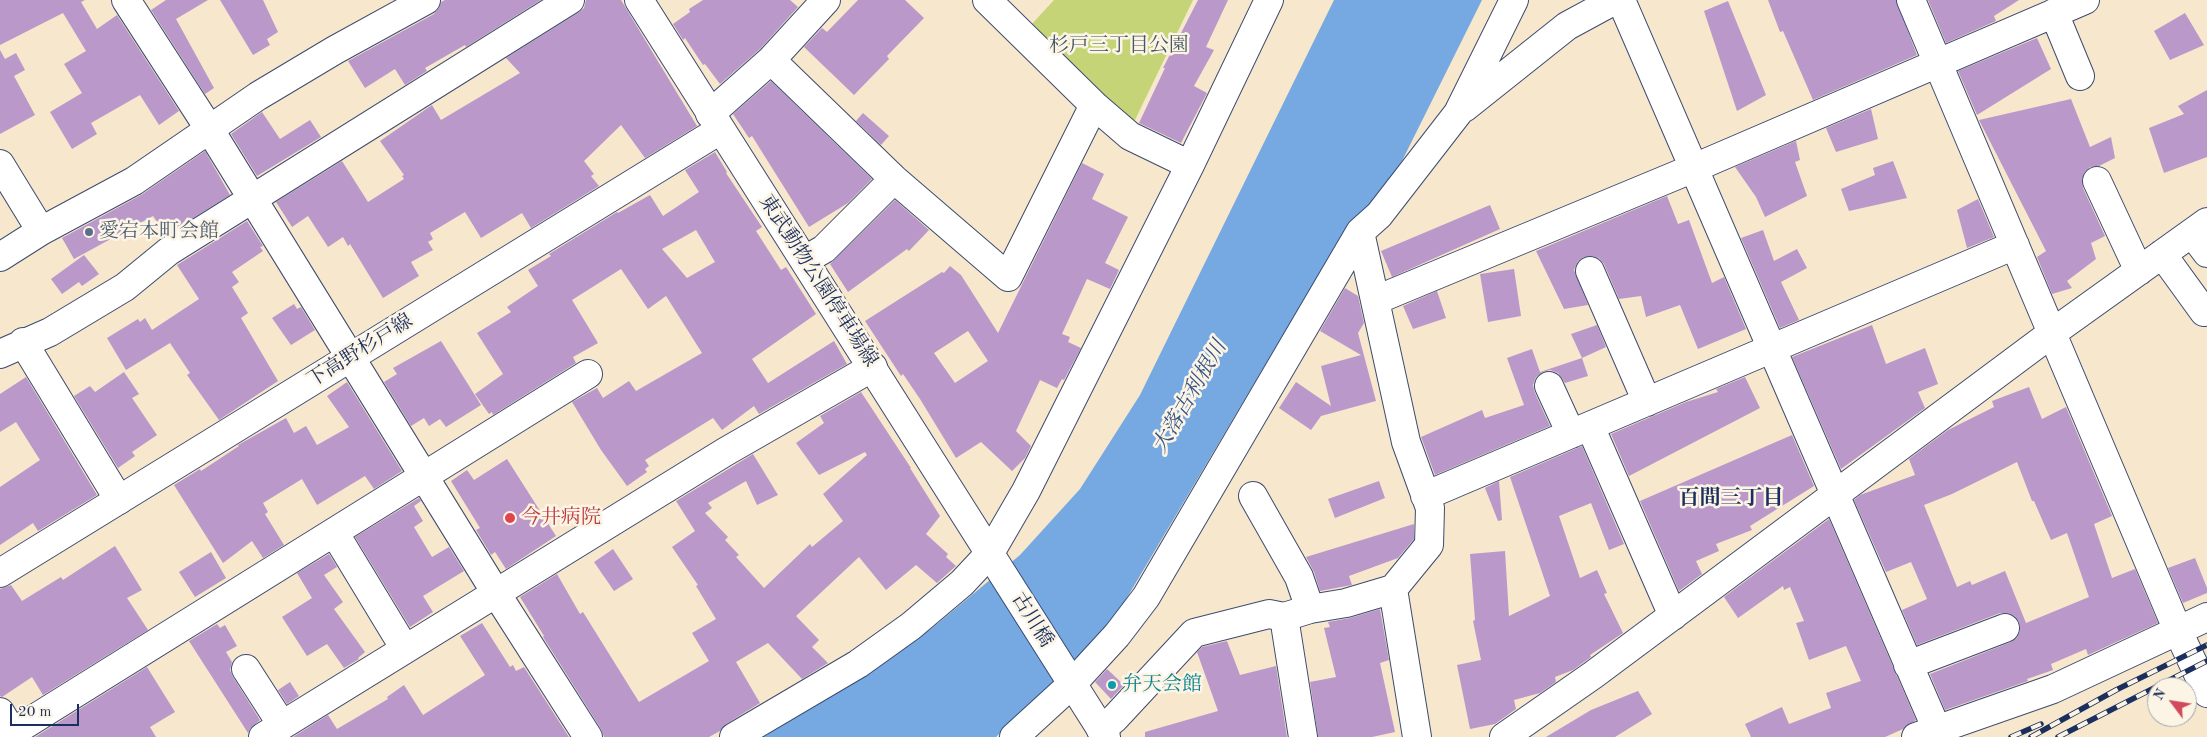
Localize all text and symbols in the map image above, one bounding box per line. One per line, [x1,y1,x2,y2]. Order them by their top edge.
park label: 杉戸三丁目公園 [1049,34,1189,58]
street label: 東武動物公園停車場線 [753,191,883,371]
place label: 愛宕本町会館 [99,220,219,244]
marker: 愛宕本町会館 [83,226,95,238]
street label: 下高野杉戸線 [303,309,417,393]
water label: 大落古利根川 [1148,336,1232,458]
district label: 百間三丁目 [1679,485,1783,511]
place label: 今井病院 [521,506,601,530]
marker: 今井病院 [503,511,517,525]
street label: 古川橋 [1006,588,1058,652]
place label: 弁天会館 [1122,673,1202,697]
north arrow [2147,677,2197,727]
marker: 弁天会館 [1106,679,1118,691]
text: N [2151,687,2169,703]
scale bar [12,694,81,726]
text: 20 m [18,705,52,720]

